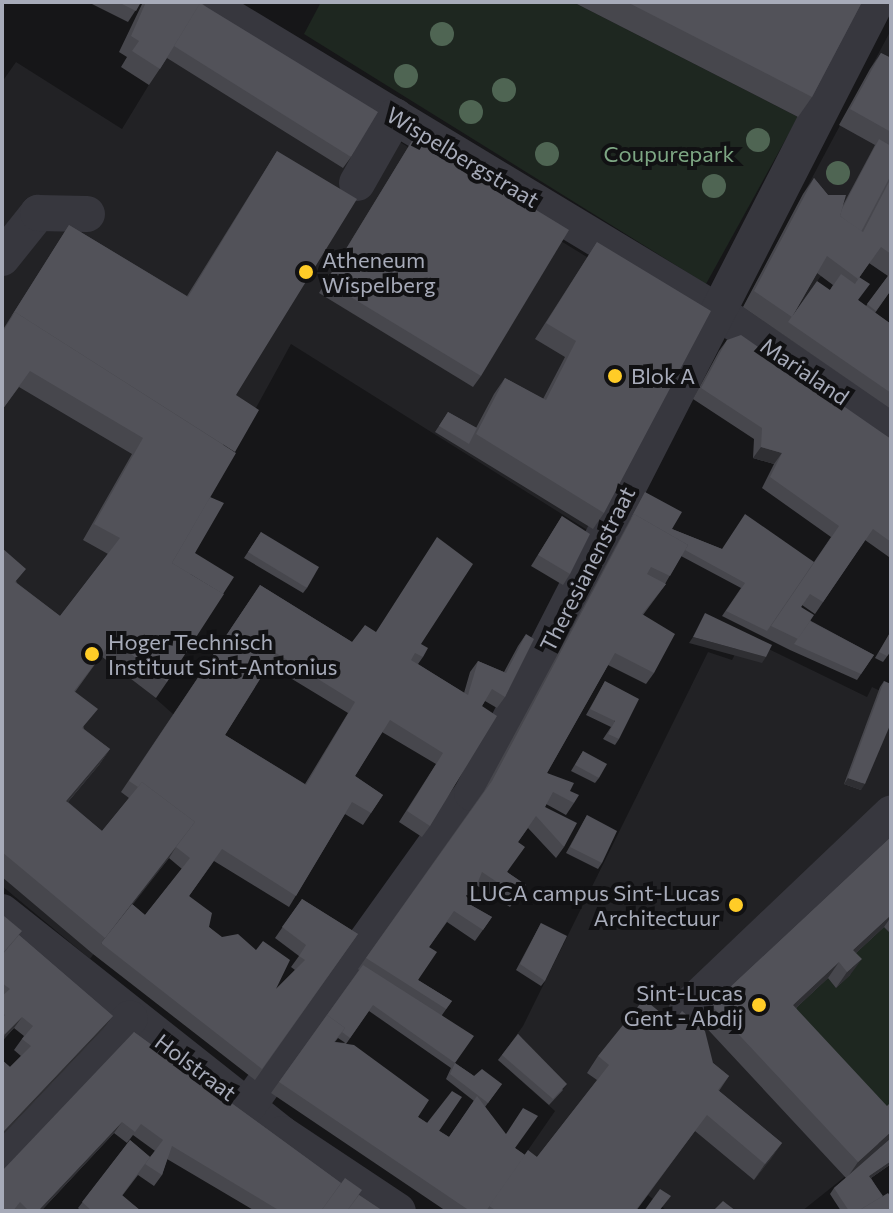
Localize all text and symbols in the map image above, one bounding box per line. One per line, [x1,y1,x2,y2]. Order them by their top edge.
street label: Wispelbergstraat [382,101,544,213]
park label: Coupurepark [603,141,735,167]
place label: Atheneum Wispelberg [322,246,436,298]
marker: Atheneum Wispelberg [297,263,315,281]
street label: Marialand [756,332,854,410]
place label: Blok A [631,363,695,389]
marker: Blok A [606,367,624,385]
street label: Theresianenstraat [534,482,640,656]
place label: Hoger Technisch Instituut Sint-Antonius [108,628,338,680]
marker: Hoger Technisch Instituut Sint-Antonius [83,645,101,663]
place label: LUCA campus Sint-Lucas Architectuur [469,879,720,930]
marker: LUCA campus Sint-Lucas Architectuur [727,896,745,914]
place label: Sint-Lucas Gent - Abdij [624,979,743,1030]
marker: Sint-Lucas Gent - Abdij [750,996,768,1014]
street label: Holstraat [150,1028,242,1106]

